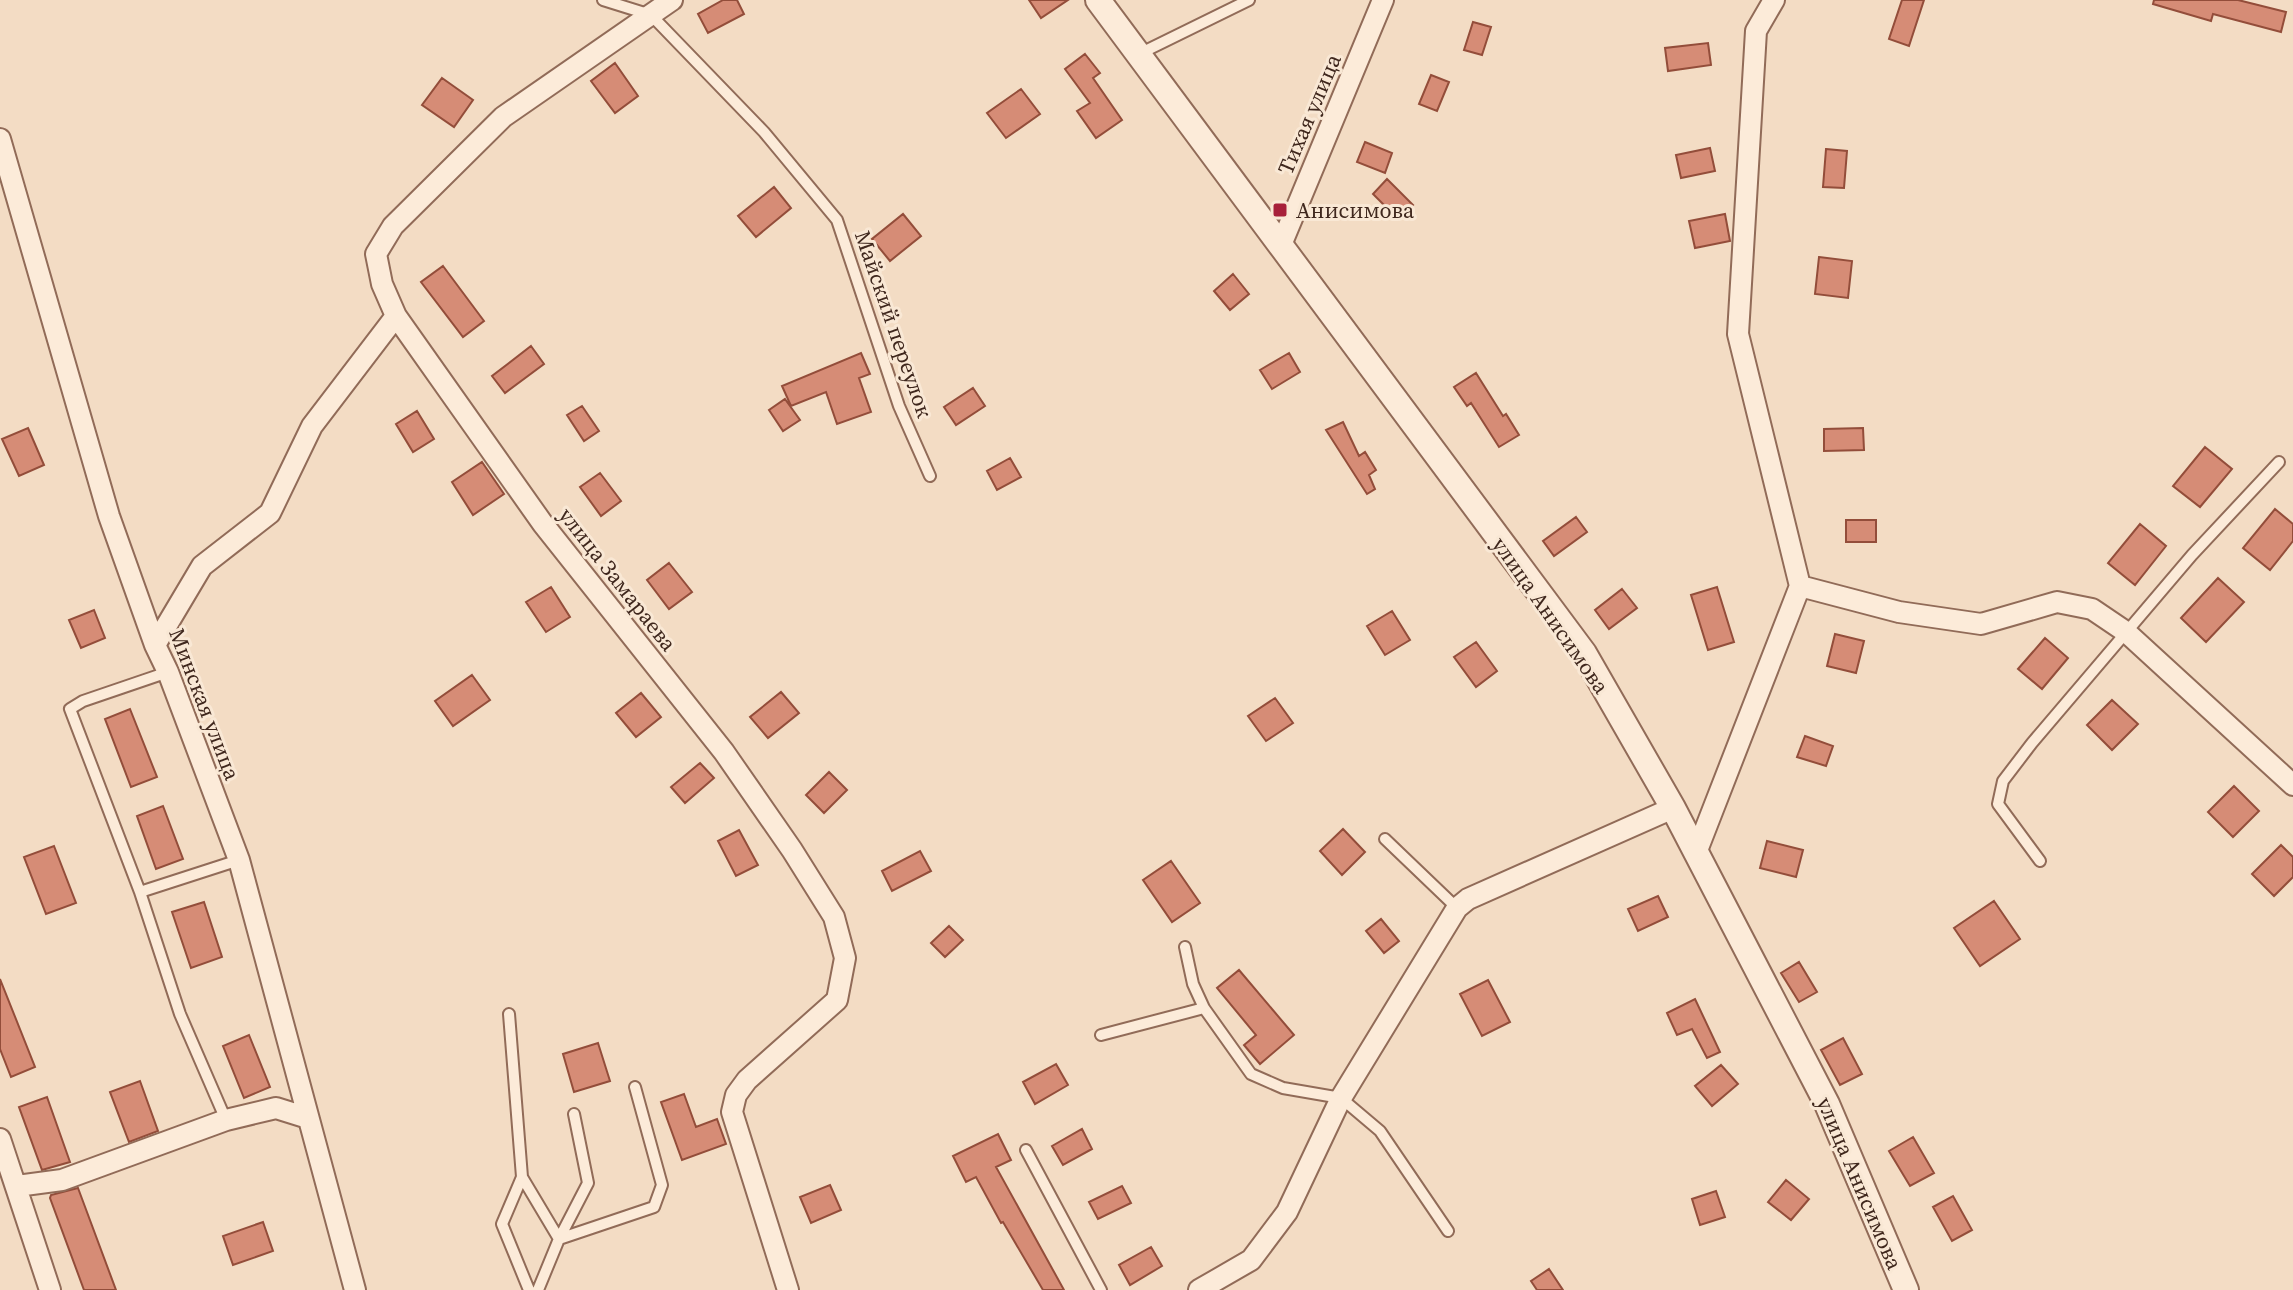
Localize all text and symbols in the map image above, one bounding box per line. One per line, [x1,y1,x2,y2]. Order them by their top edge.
street label: Тихая улица [1270,48,1348,179]
place label: Анисимова [1296,195,1415,225]
marker: Анисимова [1271,201,1289,219]
street label: Майский переулок [848,226,940,422]
street label: улица Замараева [552,501,684,658]
street label: улица Анисимова [1486,531,1617,700]
street label: Минская улица [162,624,248,785]
street label: улица Анисимова [1810,1092,1910,1275]

